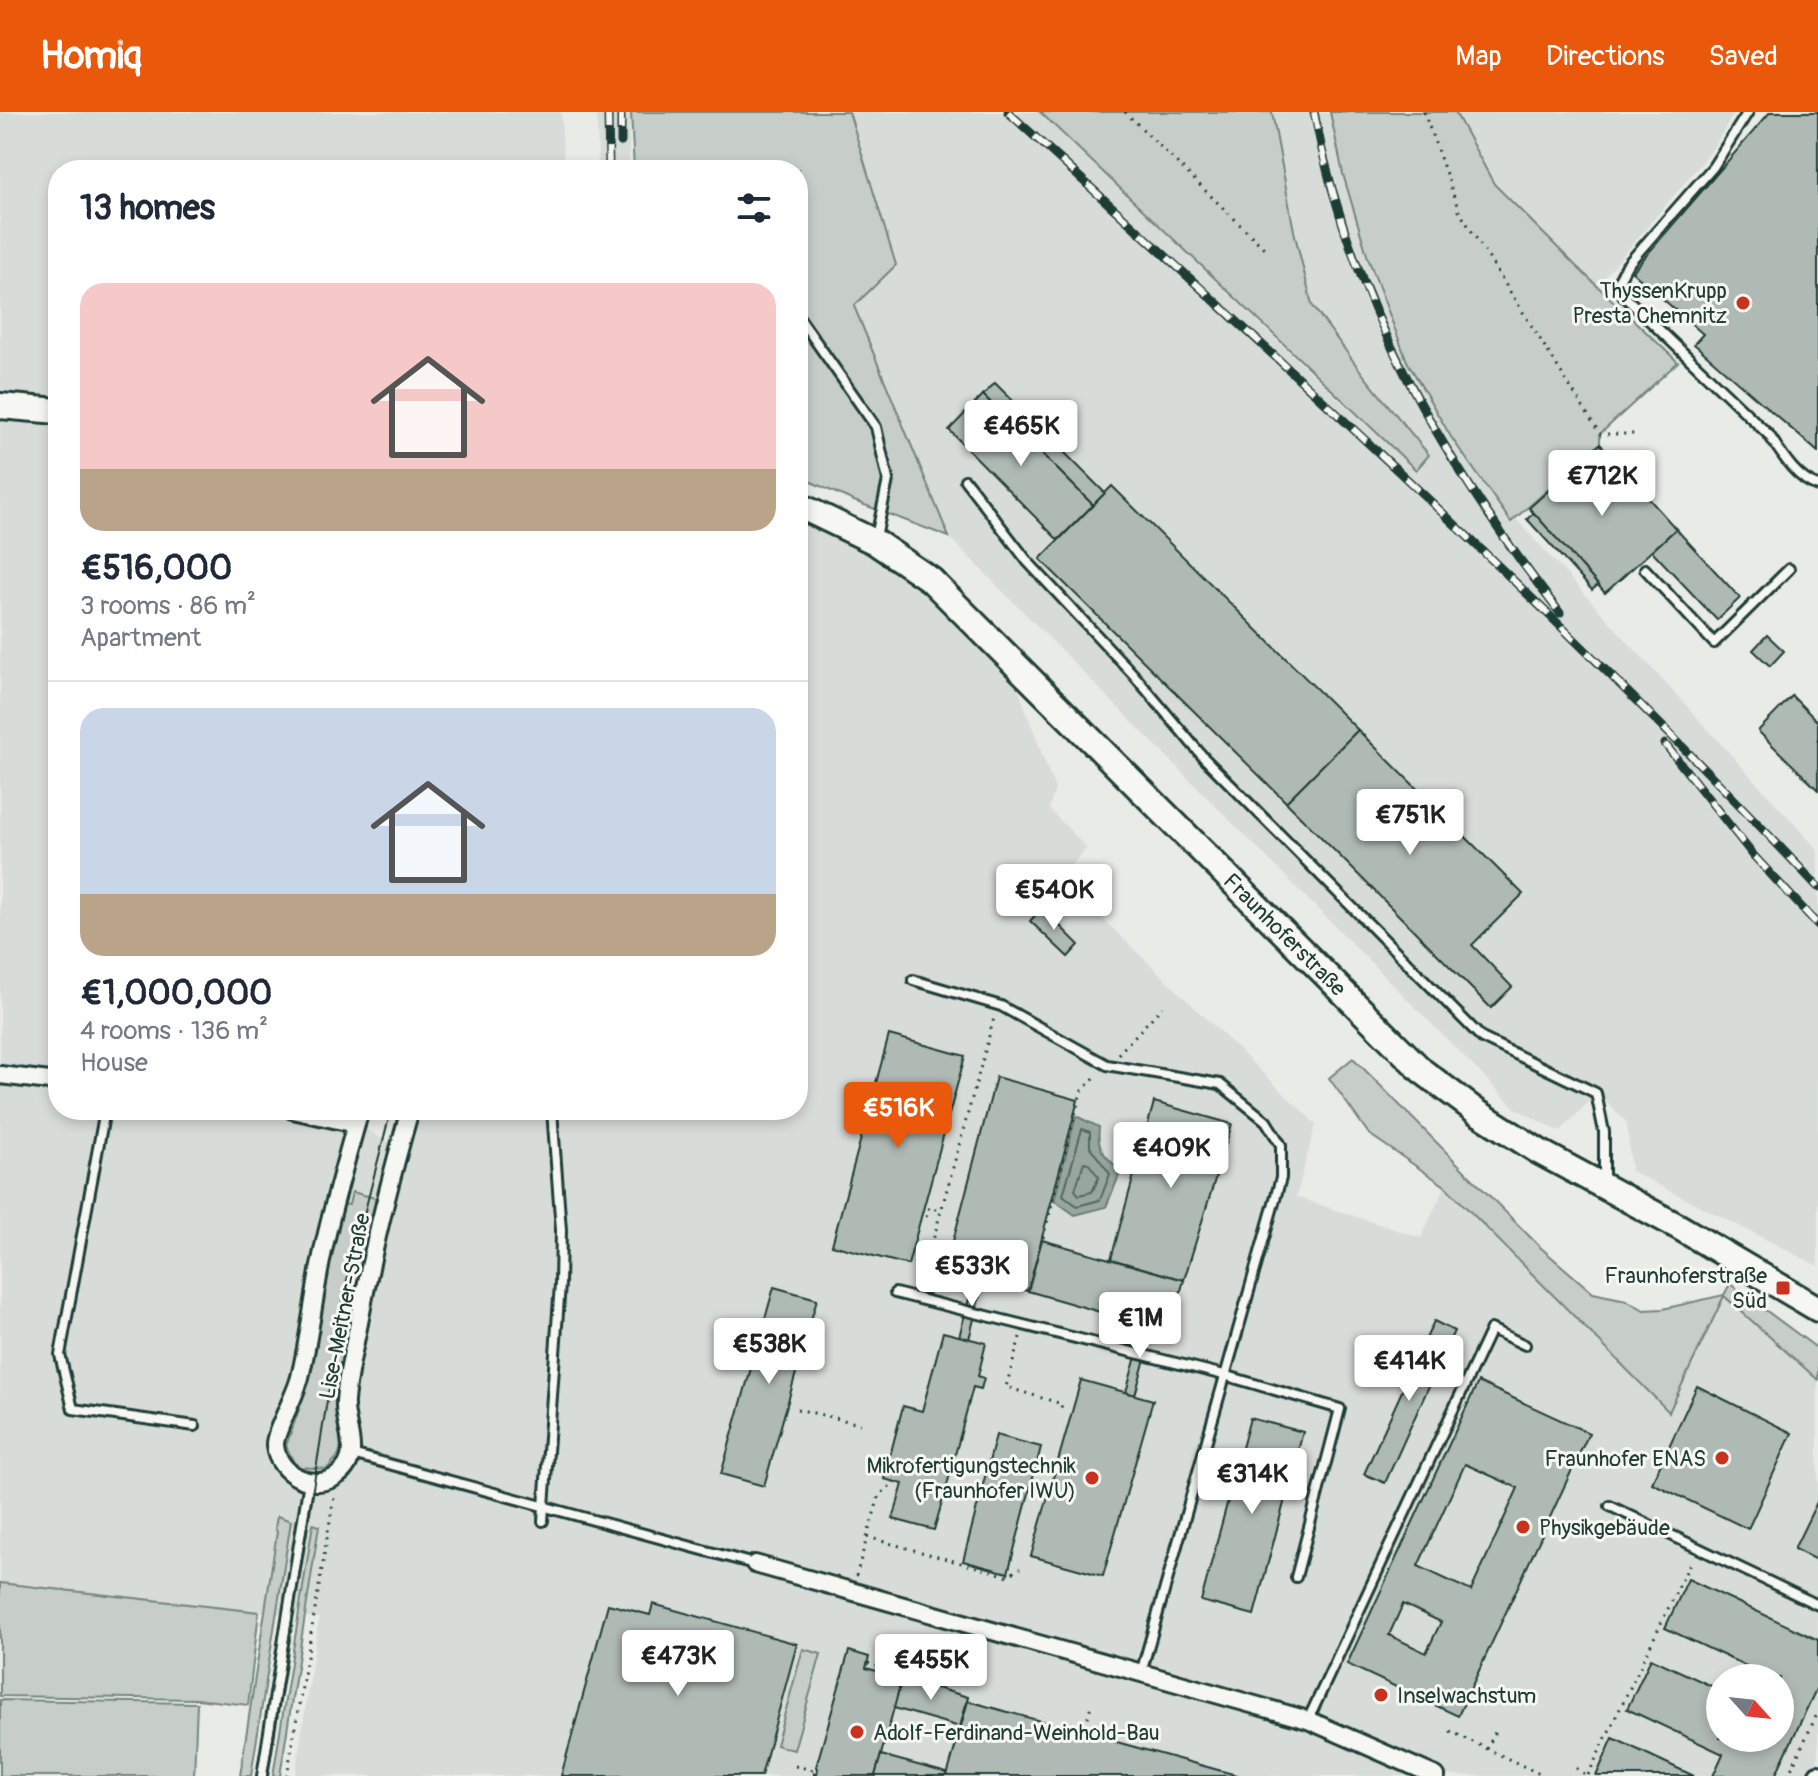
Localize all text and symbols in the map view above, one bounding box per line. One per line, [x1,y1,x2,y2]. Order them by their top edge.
text: Homiq [40,32,142,80]
text: Map [1455,39,1502,74]
text: Directions [1546,39,1665,74]
text: Saved [1709,39,1778,74]
icon: filters [732,186,776,230]
text: 13 homes [80,187,215,230]
place label: ThyssenKrupp Presta Chemnitz [1573,277,1727,330]
marker: ThyssenKrupp Presta Chemnitz [1734,294,1752,312]
icon: home [356,335,500,479]
pin: €465K [965,400,1077,468]
text: €465K [982,410,1060,442]
pin: €712K [1546,450,1658,518]
text: €712K [1566,460,1638,492]
text: €516,000 [80,547,232,590]
text: 3 rooms · 86 m² [80,590,256,622]
text: Apartment [80,622,201,654]
icon: home [356,760,500,904]
pin: €751K [1354,789,1466,857]
text: €751K [1375,799,1445,831]
pin: €540K [998,864,1110,932]
street label: Fraunhoferstraße [1217,868,1352,1002]
text: €540K [1014,874,1094,906]
text: €1,000,000 [80,972,272,1015]
text: 4 rooms · 136 m² [80,1015,268,1047]
text: House [80,1047,148,1079]
pin: €516K [842,1082,954,1150]
text: €516K [862,1092,934,1124]
pin: €409K [1115,1122,1227,1190]
text: €409K [1131,1132,1211,1164]
street label: Lise-Meitner-Straße [313,1211,377,1402]
pin: €533K [916,1240,1028,1308]
text: €533K [934,1250,1010,1282]
place label: Fraunhoferstraße Süd [1605,1262,1767,1315]
marker: Fraunhoferstraße Süd [1774,1279,1792,1297]
pin: €1M [1101,1292,1179,1360]
text: €1M [1117,1302,1163,1334]
pin: €538K [713,1318,825,1386]
text: €538K [732,1328,806,1360]
pin: €414K [1353,1335,1465,1403]
text: €414K [1372,1345,1446,1377]
place label: Fraunhofer ENAS [1545,1445,1706,1473]
pin: €314K [1196,1448,1308,1516]
marker: Fraunhofer ENAS [1713,1449,1731,1467]
place label: Mikrofertigungstechnik (Fraunhofer IWU) [867,1452,1076,1505]
text: €314K [1216,1458,1288,1490]
marker: Mikrofertigungstechnik (Fraunhofer IWU) [1083,1469,1101,1487]
place label: Physikgebäude [1539,1514,1670,1542]
marker: Physikgebäude [1514,1518,1532,1536]
pin: €473K [622,1630,734,1698]
pin: €455K [875,1634,987,1702]
text: €473K [640,1640,716,1672]
text: €455K [893,1644,969,1676]
north arrow [1706,1664,1794,1752]
map controls [1706,1664,1794,1752]
place label: Inselwachstum [1397,1682,1536,1710]
marker: Inselwachstum [1372,1686,1390,1704]
place label: Adolf-Ferdinand-Weinhold-Bau [873,1719,1160,1747]
marker: Adolf-Ferdinand-Weinhold-Bau [848,1723,866,1741]

